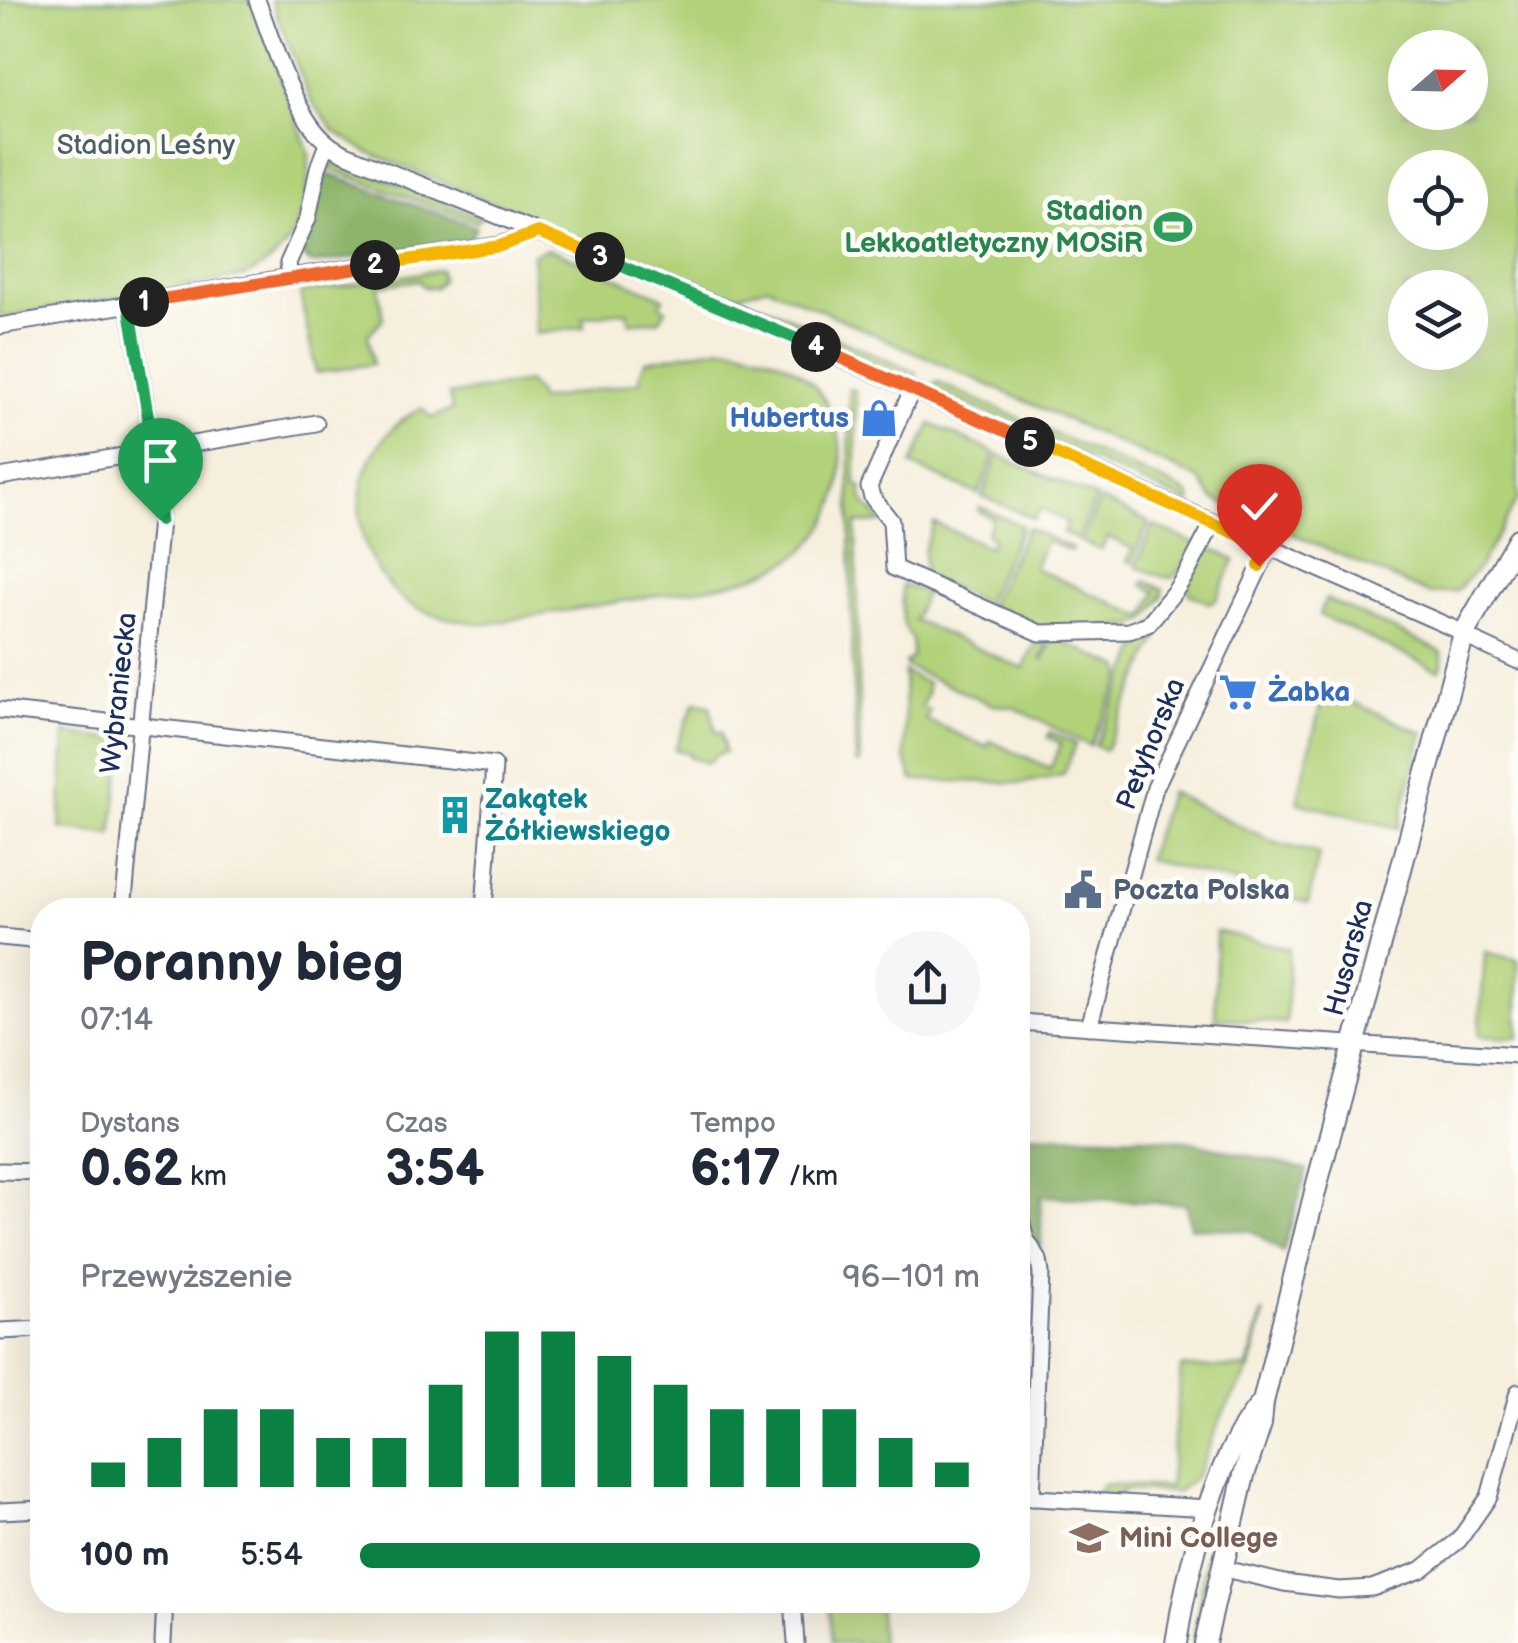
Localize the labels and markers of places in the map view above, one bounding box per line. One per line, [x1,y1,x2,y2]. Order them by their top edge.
place label: Stadion Lekkoatletyczny MOSiR [844,195,1143,260]
sports icon: Stadion Lekkoatletyczny MOSiR [1152,206,1194,248]
pin: 3 [575,232,625,282]
pin: 2 [350,240,400,290]
pin: 1 [119,277,169,327]
pin: 4 [791,322,841,372]
shop icon: Hubertus [858,397,900,439]
place label: Hubertus [730,402,849,435]
pin: 5 [1005,417,1055,467]
pin [118,418,203,521]
pin [1217,464,1302,567]
supermarket icon: Żabka [1217,671,1259,713]
place label: Żabka [1268,674,1350,709]
place label: Zakątek Żółkiewskiego [485,783,671,848]
building icon: Zakątek Żółkiewskiego [434,794,476,836]
public building icon: Poczta Polska [1062,869,1104,911]
place label: Poczta Polska [1113,874,1290,907]
school or university icon: Mini College [1068,1517,1110,1559]
place label: Mini College [1119,1522,1278,1555]

